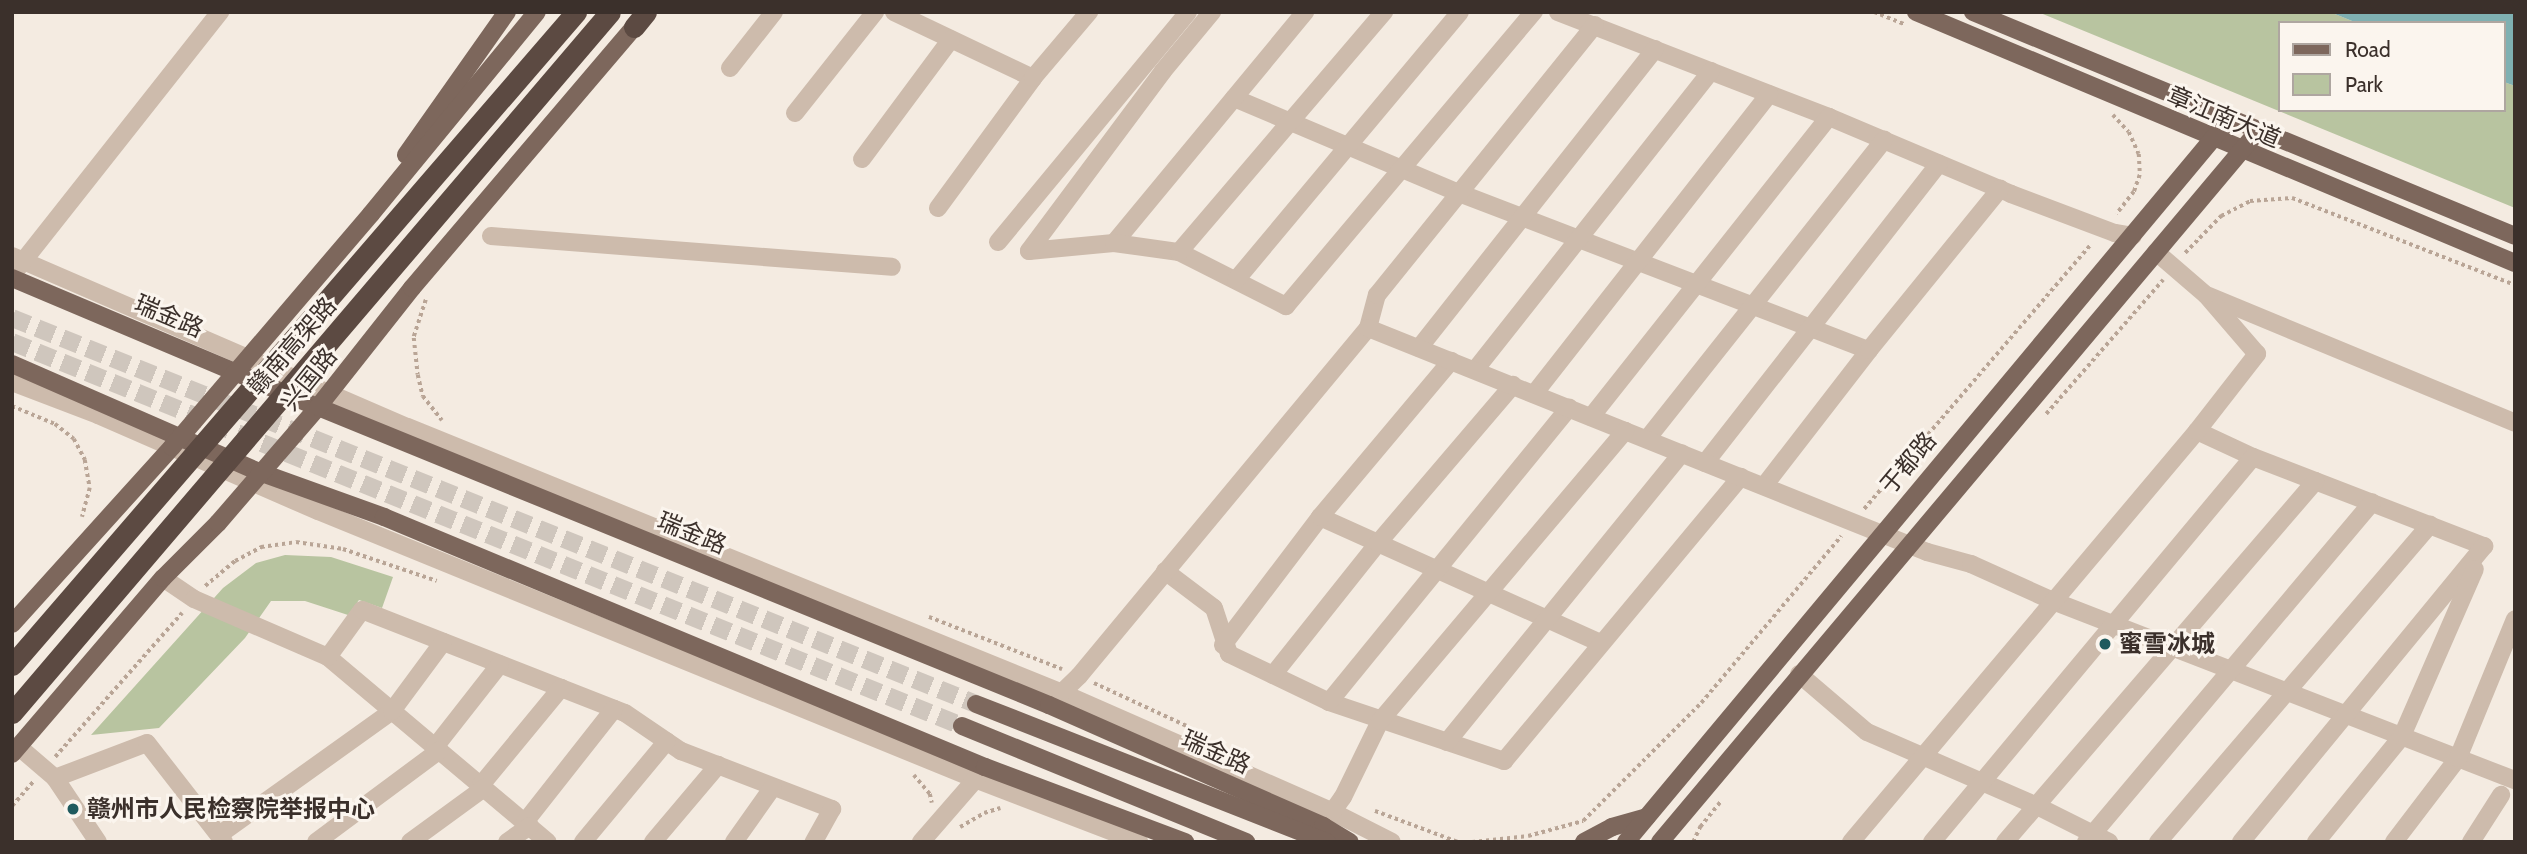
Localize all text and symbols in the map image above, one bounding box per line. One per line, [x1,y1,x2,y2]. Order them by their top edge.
legend [2278,21,2506,112]
text: Road [2345,37,2391,62]
text: Park [2345,72,2383,97]
street label: 章江南大道 [2163,80,2285,154]
street label: 瑞金路 [130,289,208,343]
street label: 赣南高架路 [242,291,342,401]
street label: 兴国路 [275,342,343,416]
street label: 于都路 [1874,426,1942,500]
street label: 瑞金路 [653,506,731,560]
place label: 蜜雪冰城 [2119,630,2215,658]
marker: 蜜雪冰城 [2097,636,2113,652]
street label: 瑞金路 [1177,724,1255,780]
place label: 赣州市人民检察院举报中心 [87,795,375,823]
marker: 赣州市人民检察院举报中心 [65,801,81,817]

